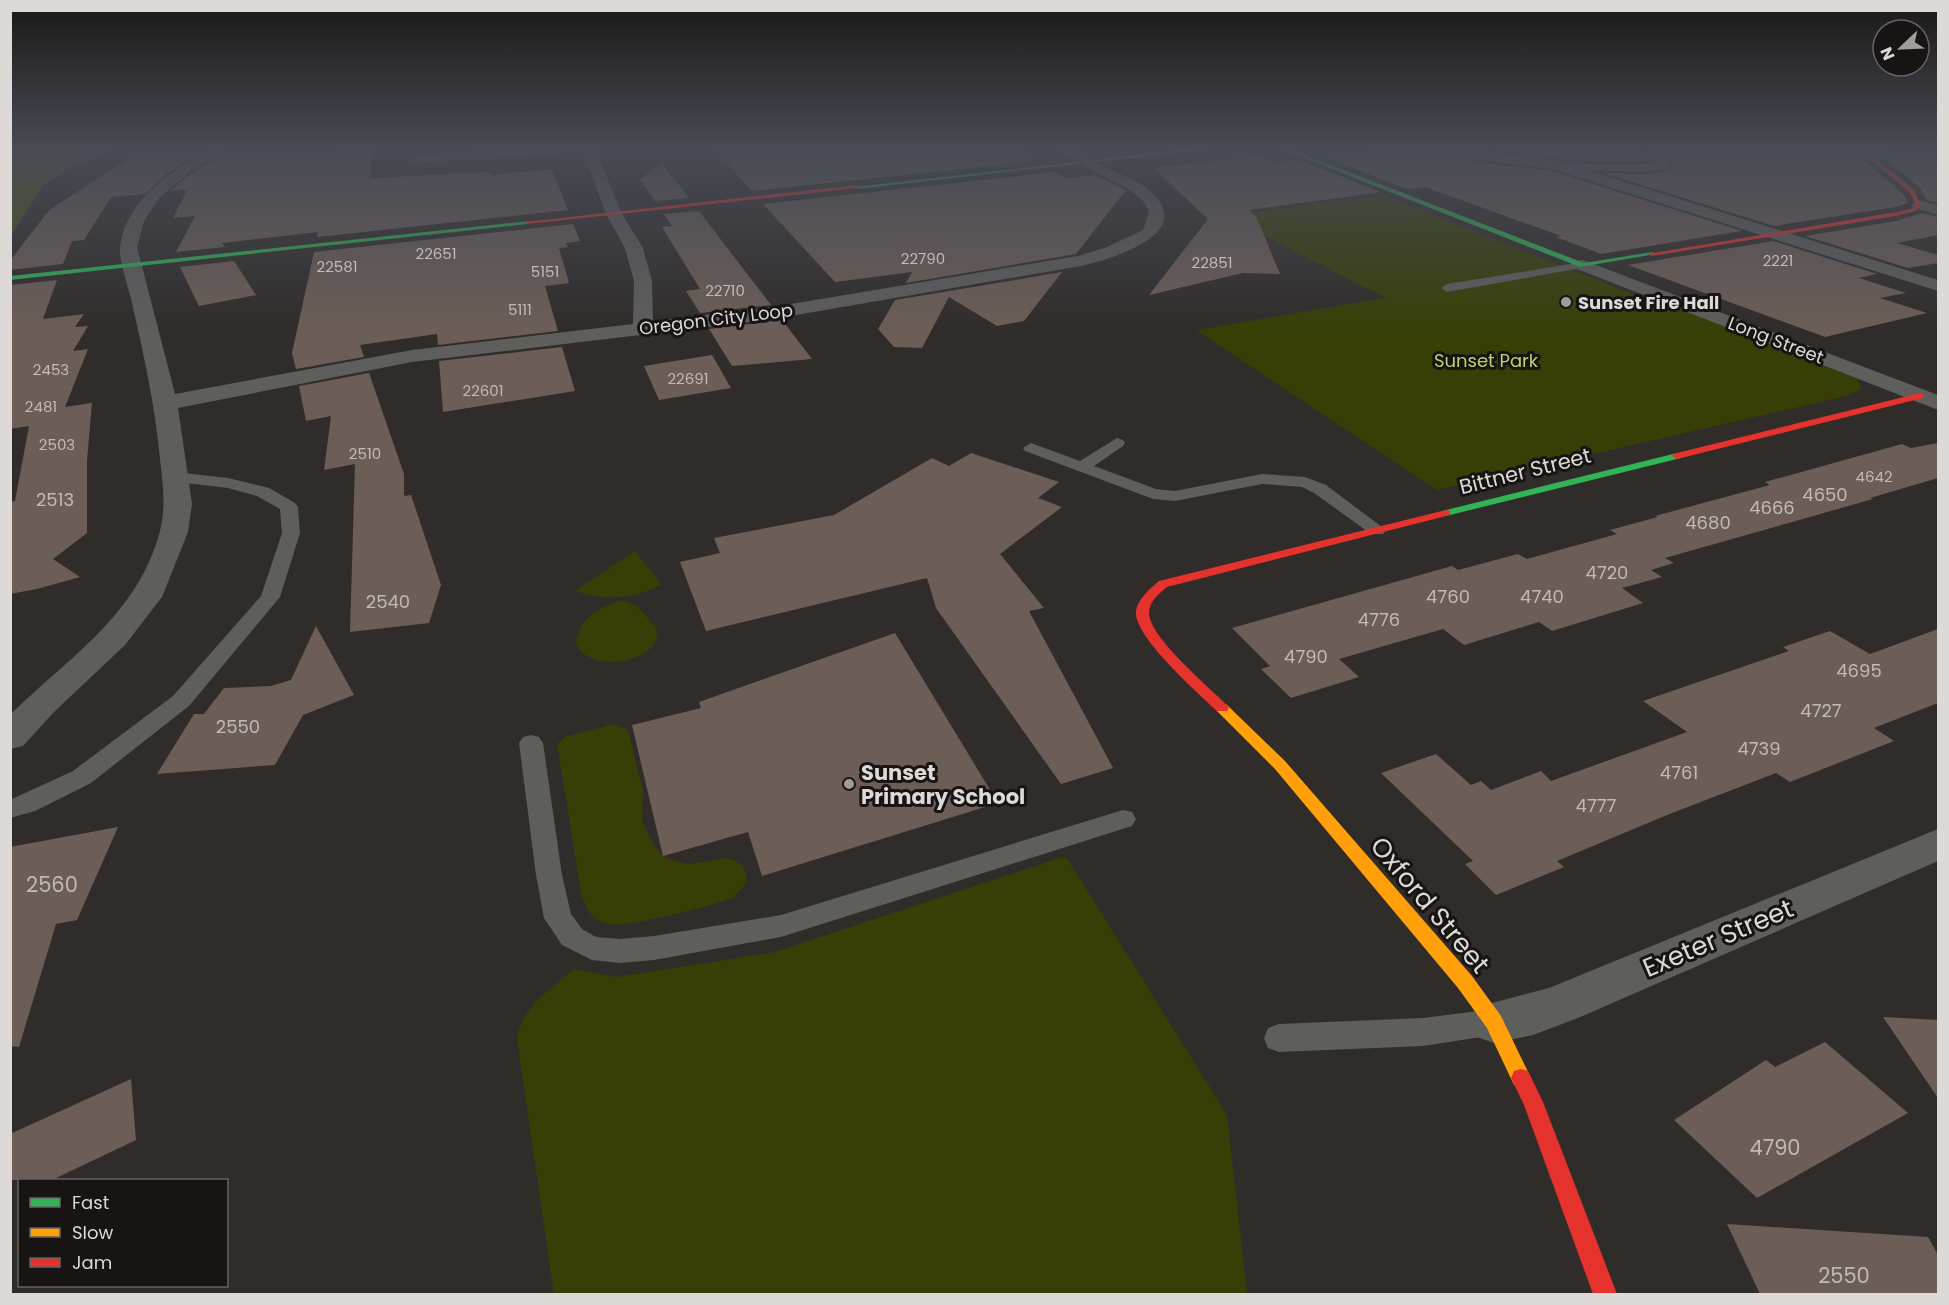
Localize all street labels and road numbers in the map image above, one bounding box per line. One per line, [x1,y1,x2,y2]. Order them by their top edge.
street label: Oregon City Loop [638,297,794,341]
street label: Long Street [1725,310,1827,370]
street label: Bittner Street [1456,441,1594,501]
street label: Oxford Street [1362,829,1498,981]
street label: Exeter Street [1637,890,1799,986]

